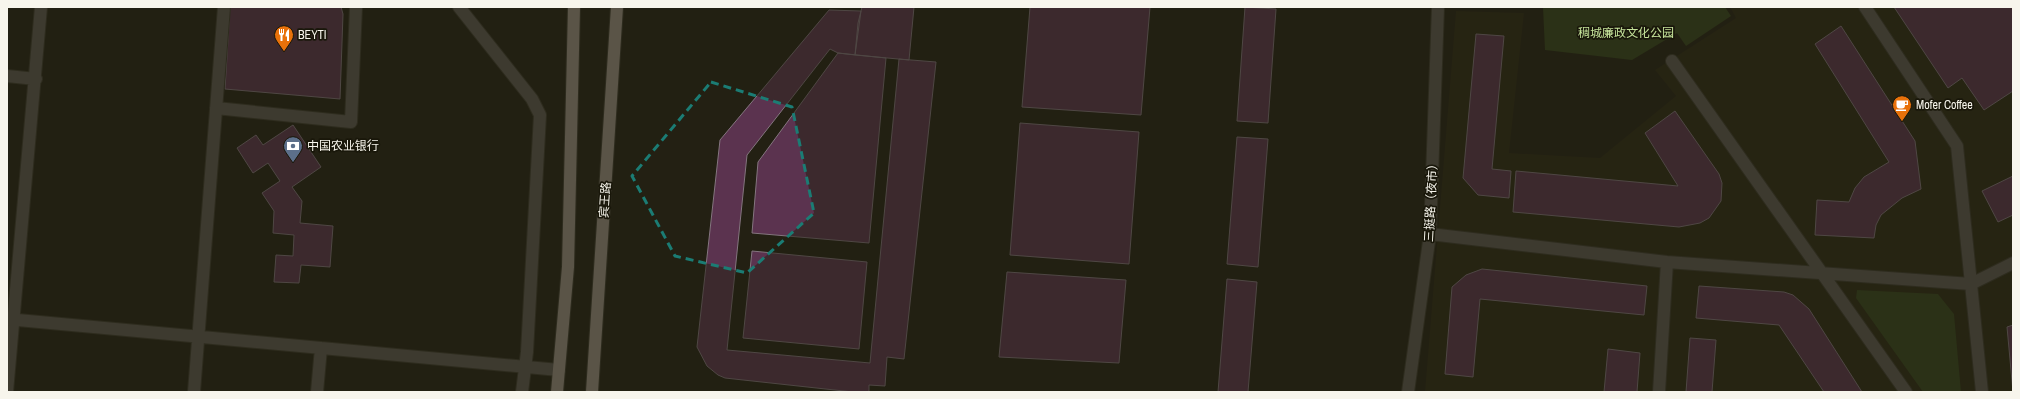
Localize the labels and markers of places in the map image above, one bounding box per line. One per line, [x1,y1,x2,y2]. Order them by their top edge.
restaurant icon: BEYTI [273,24,295,52]
place label: BEYTI [298,27,326,43]
cafe icon: Mofer Coffee [1891,94,1913,122]
place label: Mofer Coffee [1916,97,1973,113]
bank icon: 中国农业银行 [282,135,304,163]
place label: 中国农业银行 [307,138,379,154]

